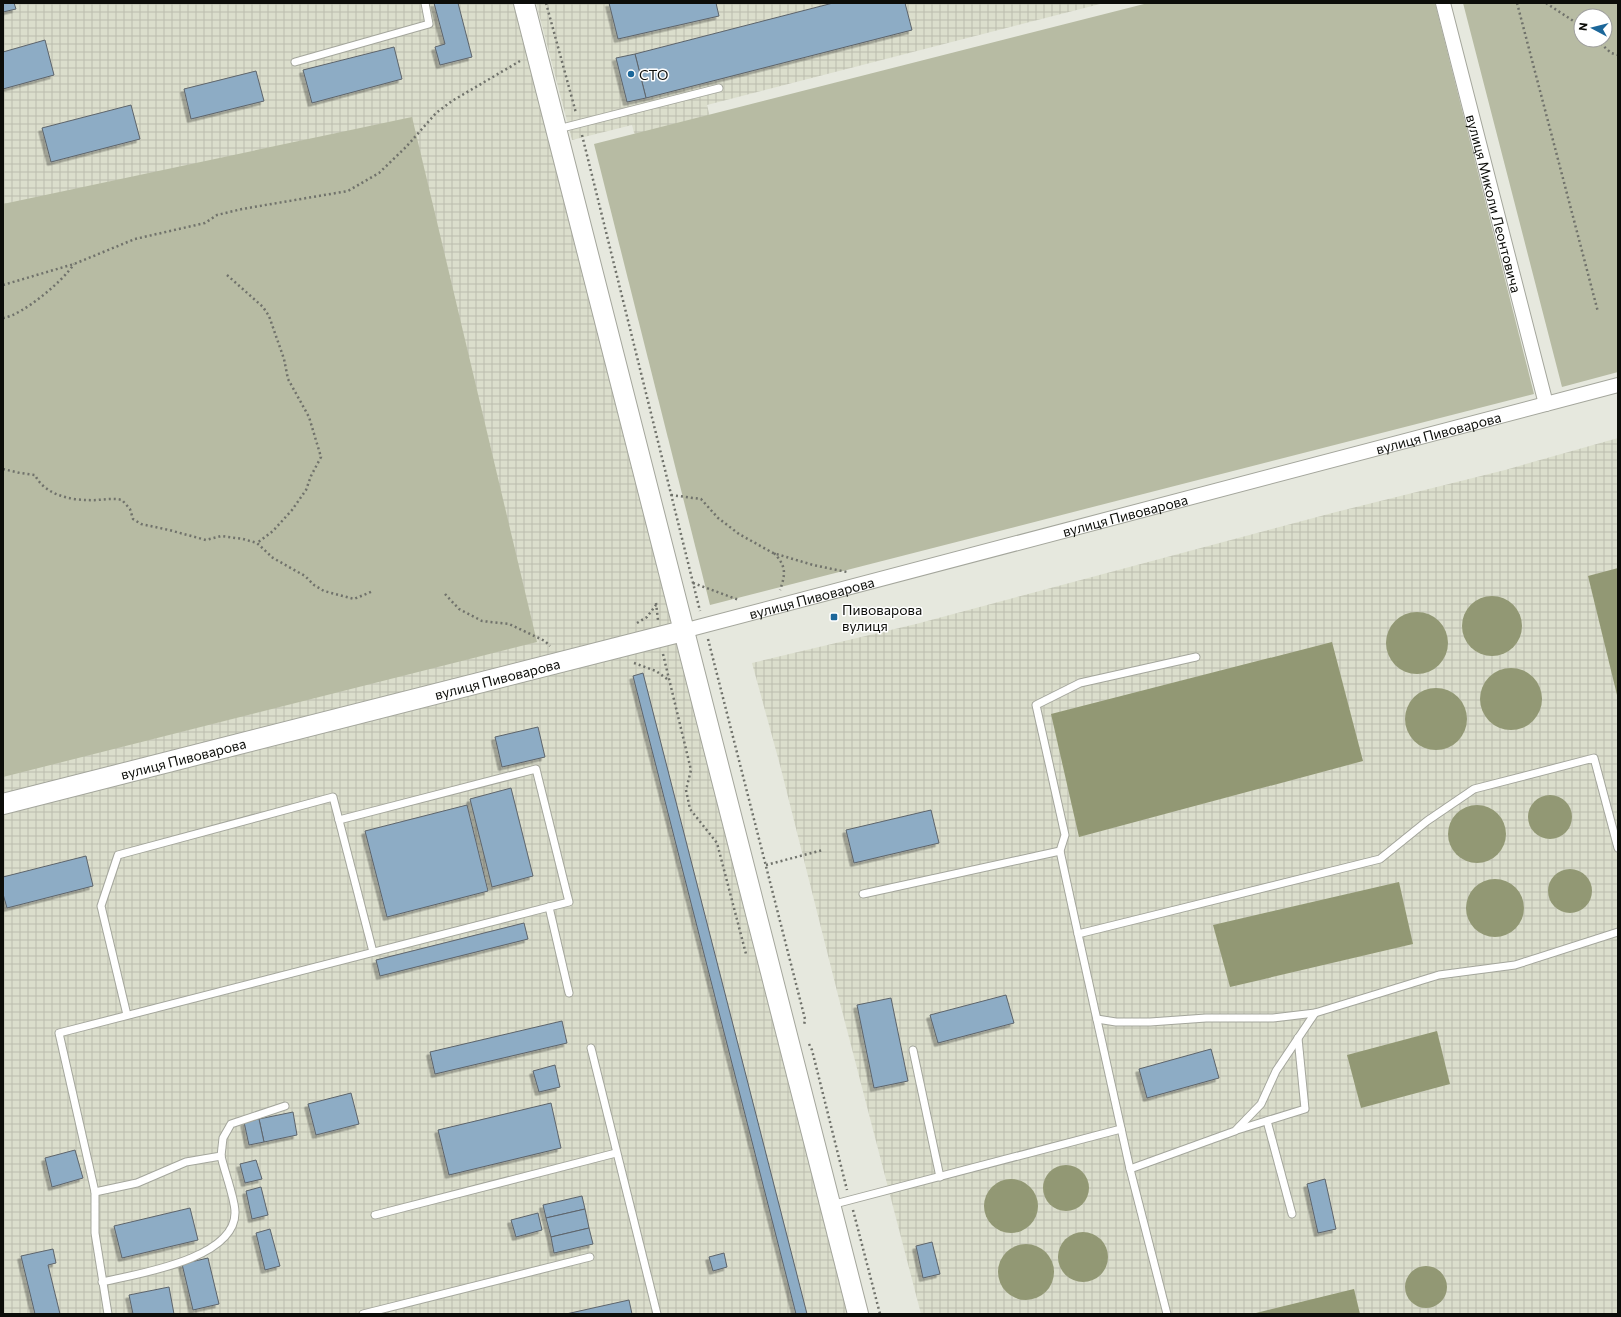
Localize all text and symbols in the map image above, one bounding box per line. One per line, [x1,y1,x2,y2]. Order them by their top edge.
north arrow [1573,8,1613,48]
text: N [1576,22,1590,32]
place label: СТО [639,66,669,83]
marker: СТО [626,69,636,79]
street label: вулиця Миколи Леонтовича [1463,113,1526,294]
street label: вулиця Пивоварова [1374,408,1503,457]
street label: вулиця Пивоварова [1061,490,1189,539]
street label: вулиця Пивоварова [747,573,876,622]
place label: Пивоварова вулиця [842,601,922,634]
marker: Пивоварова вулиця [829,612,839,622]
street label: вулиця Пивоварова [433,654,562,702]
street label: вулиця Пивоварова [119,734,248,782]

